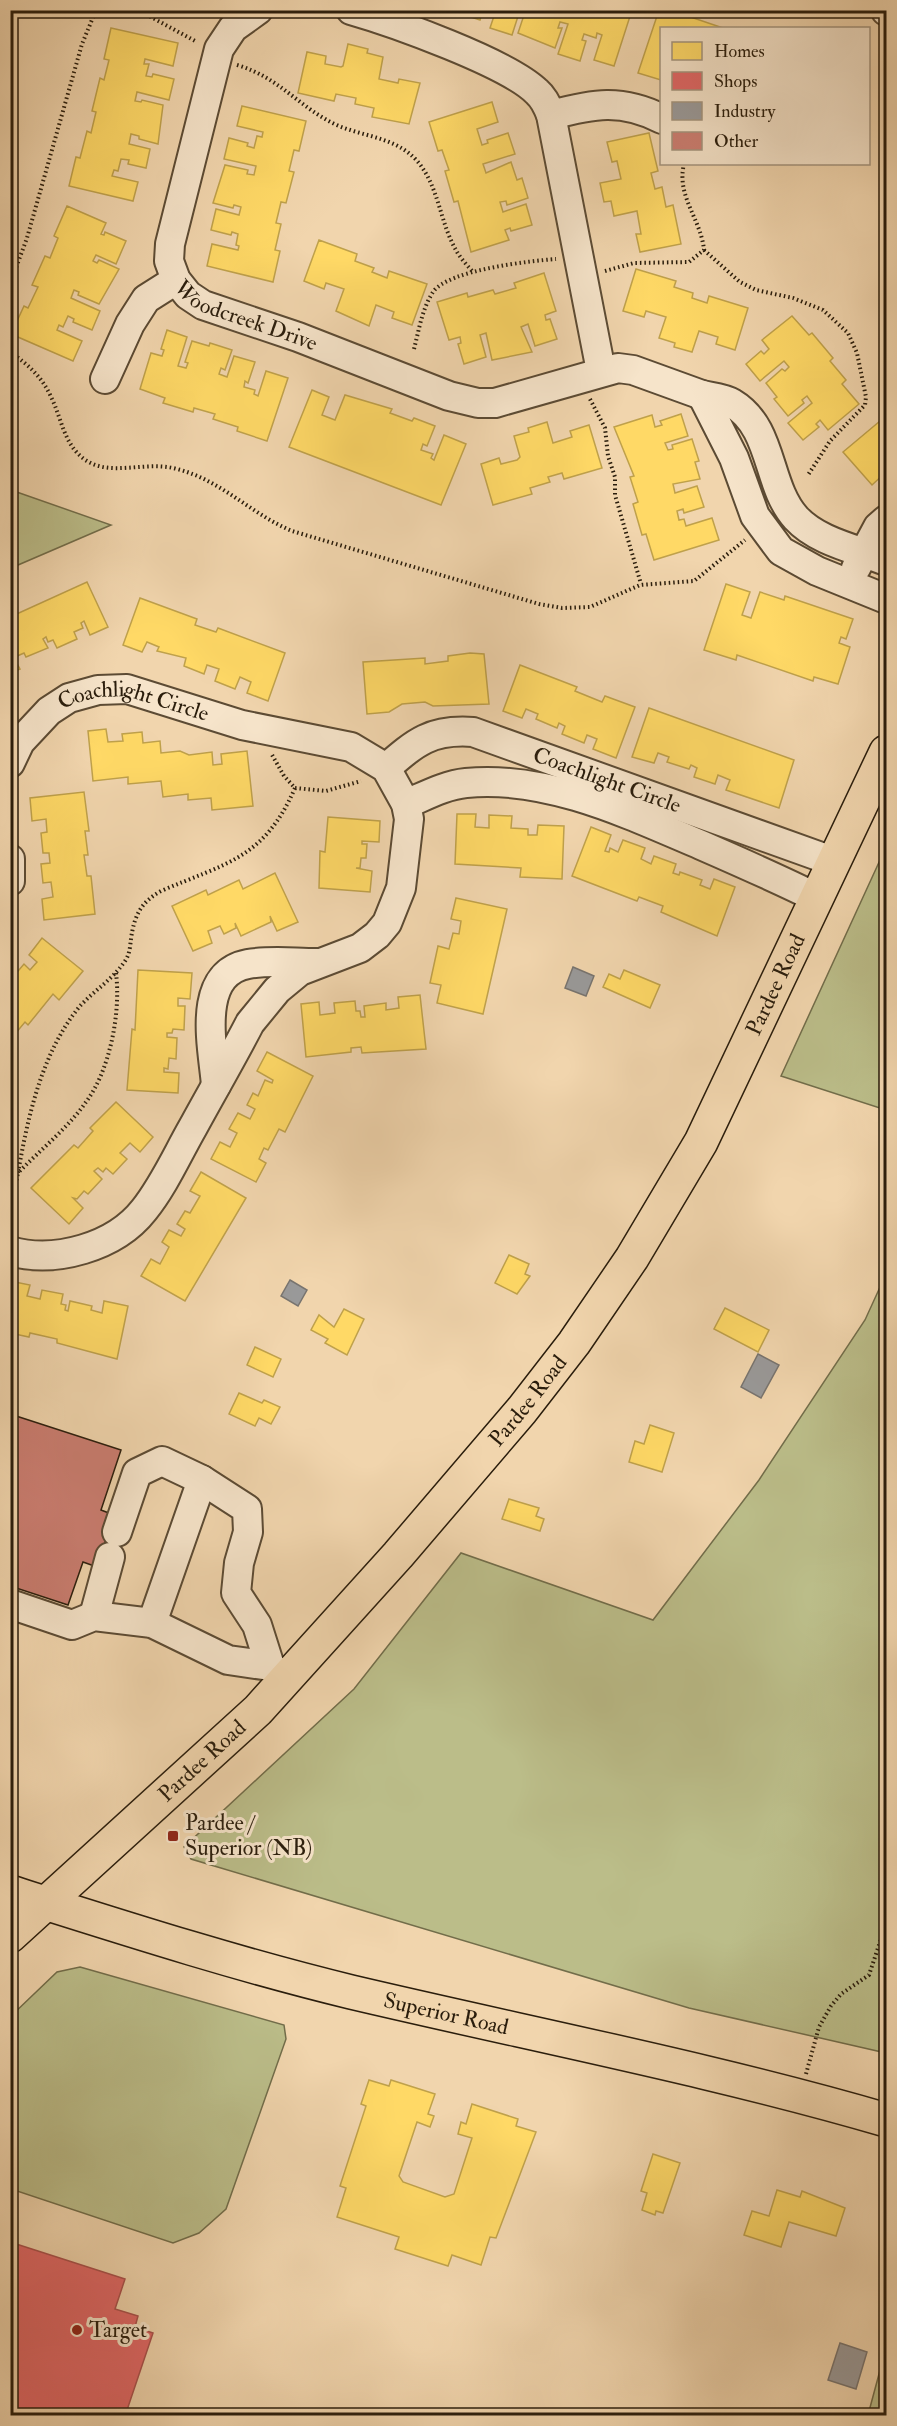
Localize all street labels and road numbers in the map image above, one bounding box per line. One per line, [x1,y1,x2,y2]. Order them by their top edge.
street label: Woodcreek Drive [167,274,322,357]
street label: Coachlight Circle [52,675,212,728]
street label: Coachlight Circle [529,741,685,820]
street label: Pardee Road [740,929,812,1040]
street label: Pardee Road [483,1350,573,1452]
street label: Pardee Road [152,1714,252,1808]
street label: Superior Road [381,1986,511,2041]

